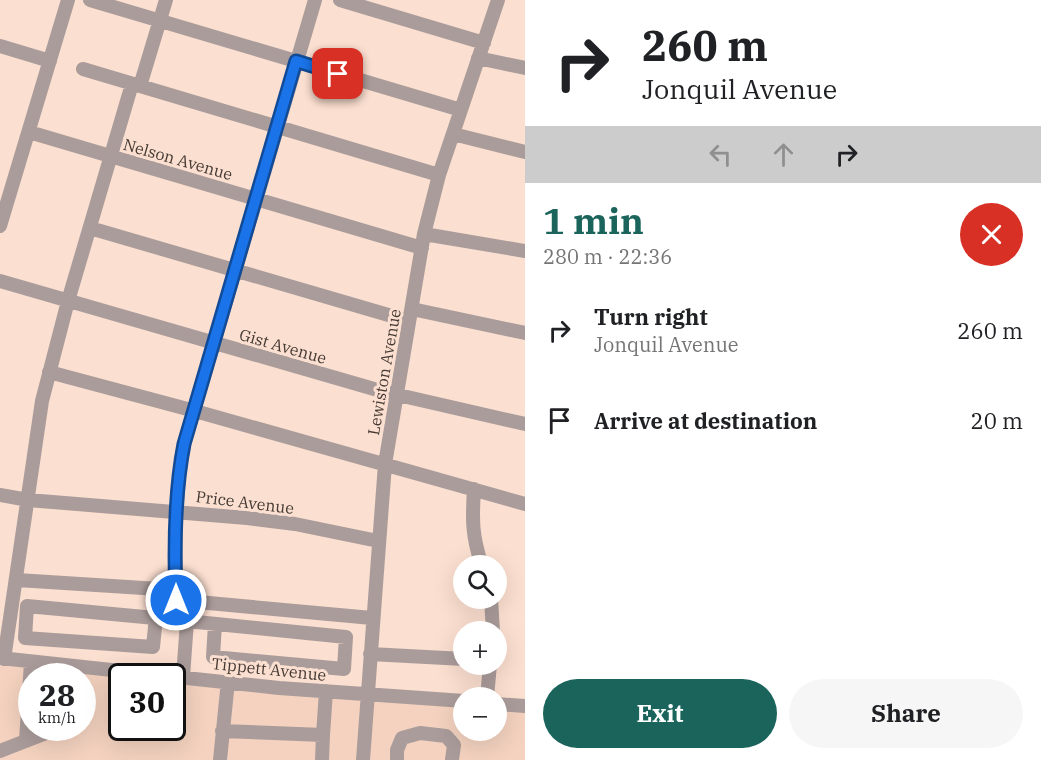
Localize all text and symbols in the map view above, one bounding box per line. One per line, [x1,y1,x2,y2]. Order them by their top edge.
text: 260 m [642,18,768,73]
icon: right [543,24,621,102]
pin [312,48,363,99]
icon: arrive [321,57,354,90]
text: Jonquil Avenue [642,71,837,106]
street label: Nelson Avenue [121,134,235,184]
icon: left [704,138,737,171]
icon: ahead [767,138,800,171]
icon: right [830,138,863,171]
text: 1 min [543,197,644,244]
button: close [960,203,1023,266]
text: 280 m · 22:36 [543,243,672,270]
text: Turn right [594,302,708,331]
street label: Lewiston Avenue [363,307,405,437]
icon: right [543,314,576,347]
text: 260 m [957,316,1023,345]
street label: Gist Avenue [237,324,329,368]
text: Jonquil Avenue [594,331,739,358]
icon: arrive [543,404,576,437]
text: Arrive at destination [594,406,817,435]
text: 20 m [971,406,1023,435]
street label: Price Avenue [195,486,295,518]
map controls [453,555,507,741]
button: search [453,555,507,609]
position arrow [144,568,208,632]
button: + [453,621,507,675]
street label: Tippett Avenue [211,653,327,685]
speed limit sign: 30 [108,663,186,741]
text: 28 [39,675,75,714]
button: Exit [543,679,777,748]
button: Share [789,679,1023,748]
button: − [453,687,507,741]
text: km/h [38,708,76,727]

